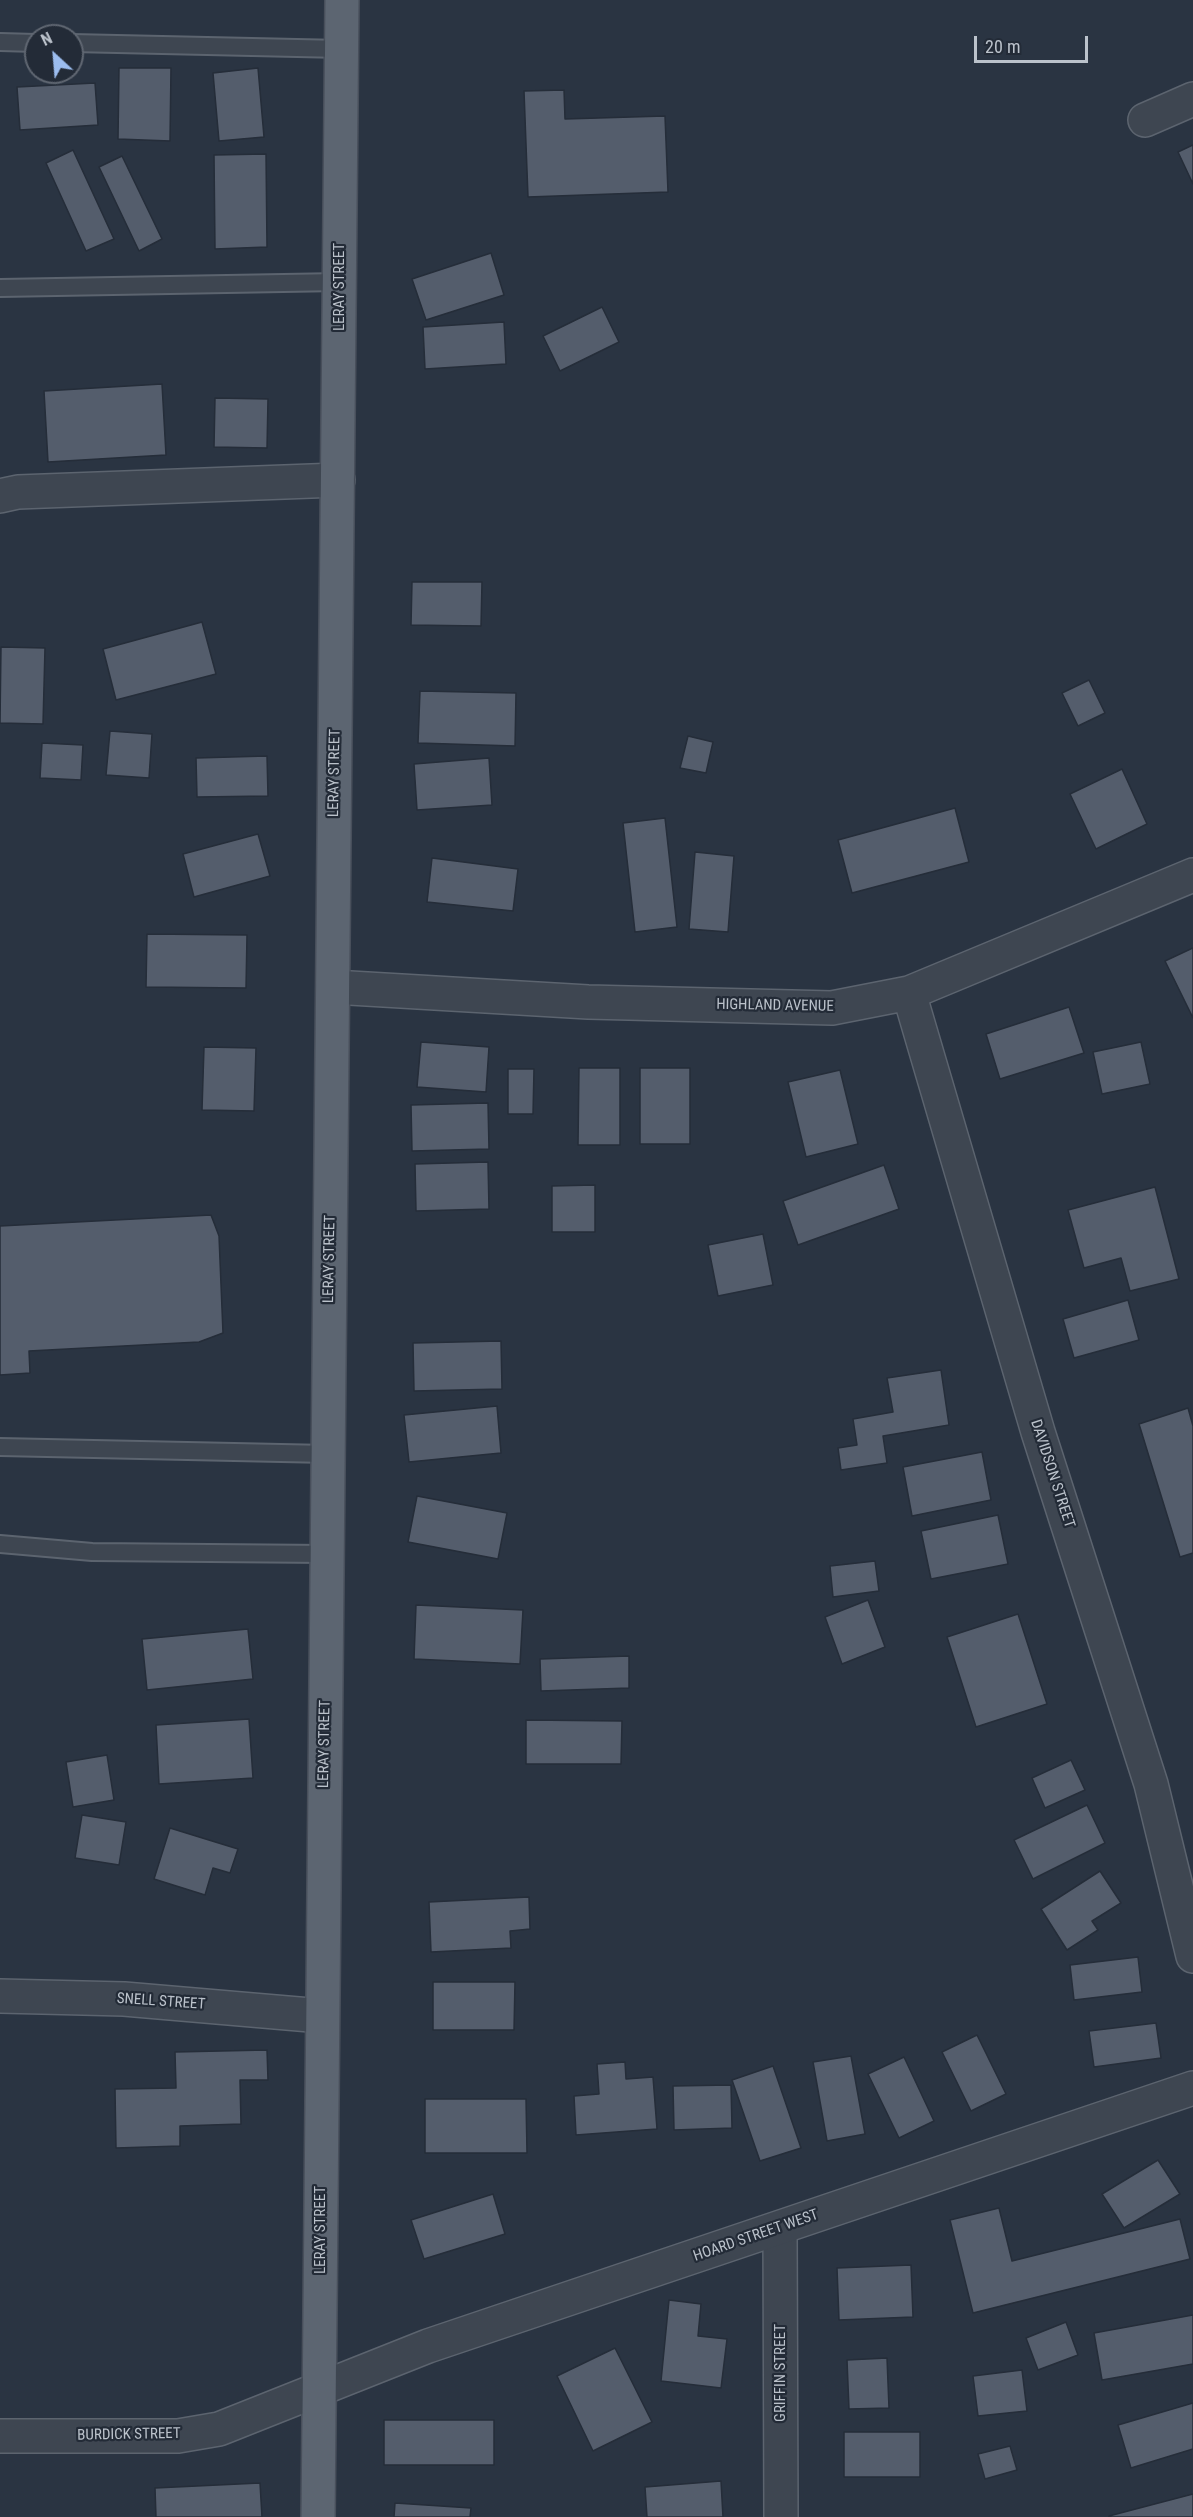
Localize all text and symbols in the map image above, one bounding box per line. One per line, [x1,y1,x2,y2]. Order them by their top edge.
north arrow [24,24,84,84]
scale bar [977,24,1091,62]
text: N [38,28,55,50]
text: 20 m [985,36,1020,57]
street label: LERAY STREET [331,243,349,331]
street label: LERAY STREET [325,729,345,817]
street label: HIGHLAND AVENUE [716,996,834,1016]
street label: LERAY STREET [320,1215,340,1303]
street label: DAVIDSON STREET [1026,1417,1078,1531]
street label: LERAY STREET [315,1700,335,1788]
street label: SNELL STREET [116,1990,206,2014]
street label: LERAY STREET [312,2186,330,2274]
street label: HOARD STREET WEST [691,2206,821,2266]
street label: GRIFFIN STREET [772,2324,790,2422]
street label: BURDICK STREET [77,2425,181,2445]

